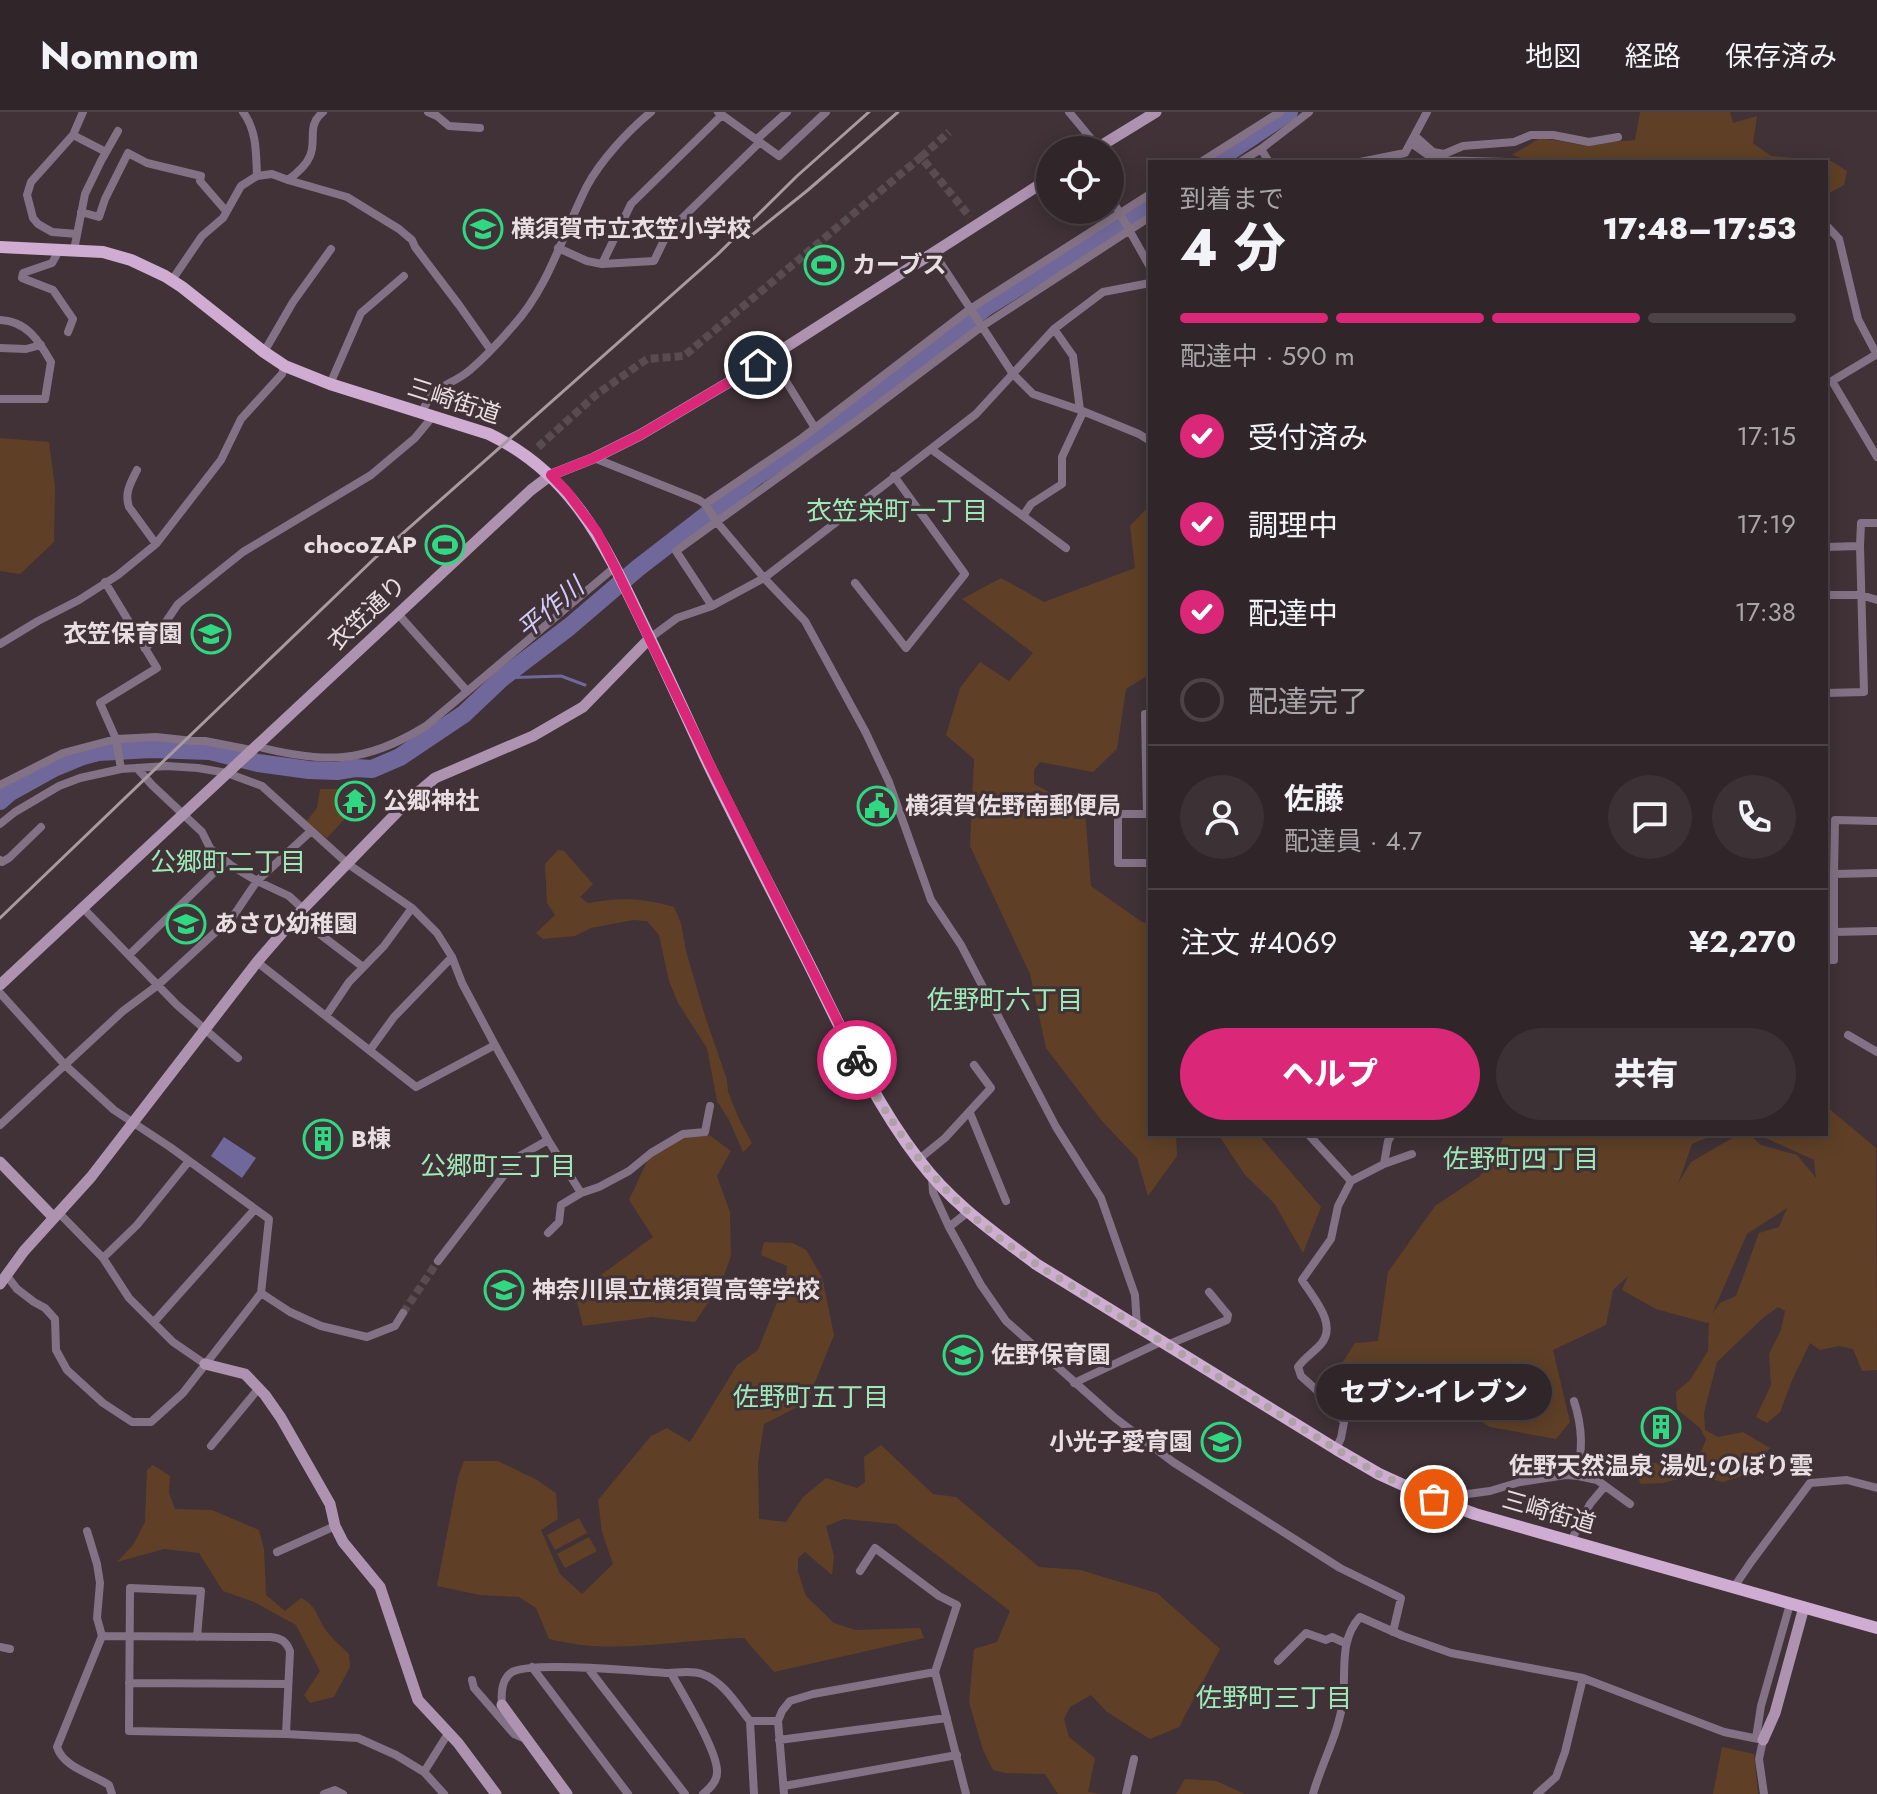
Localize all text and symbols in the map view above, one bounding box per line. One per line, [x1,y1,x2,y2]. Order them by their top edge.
text: Nomnom [40,28,199,83]
text: 地図 [1525,36,1581,77]
text: 経路 [1625,36,1681,77]
text: 保存済み [1725,36,1837,77]
map controls [1036,136,1124,224]
button: locate [1036,136,1124,224]
text: 到着まで [1180,180,1284,218]
text: 17:48–17:53 [1602,207,1796,250]
school or university icon: 横須賀市立衣笠小学校 [462,208,504,250]
text: 4 分 [1180,210,1286,286]
place label: 横須賀市立衣笠小学校 [511,211,751,246]
sports icon: カーブス [803,244,845,286]
place label: カーブス [852,247,947,282]
pin [724,331,792,399]
text: 配達中 · 590 m [1180,337,1355,375]
icon: home [736,343,780,387]
street label: 三崎街道 [403,369,505,432]
icon: check [1180,414,1224,458]
text: 受付済み [1248,416,1368,459]
text: 17:15 [1736,417,1796,455]
district label: 衣笠栄町一丁目 [806,492,988,530]
icon: check [1180,502,1224,546]
text: 調理中 [1248,504,1338,547]
text: 17:19 [1736,505,1796,543]
sports icon: chocoZAP [424,524,466,566]
place label: chocoZAP [304,527,417,562]
water label: 平作川 [508,566,594,648]
street label: 衣笠通り [320,567,414,658]
icon: check [1180,590,1224,634]
text: 配達中 [1248,592,1338,635]
text: 17:38 [1734,593,1796,631]
school or university icon: 衣笠保育園 [190,613,232,655]
place label: 衣笠保育園 [63,616,183,651]
text: 配達完了 [1248,680,1368,723]
button: person [1180,775,1264,859]
button: chat [1608,775,1692,859]
button: phone [1712,775,1796,859]
text: 佐藤 [1284,777,1344,820]
temple icon: 公郷神社 [334,780,376,822]
place label: 公郷神社 [383,783,479,818]
public building icon: 横須賀佐野南郵便局 [856,785,898,827]
place label: 横須賀佐野南郵便局 [905,788,1121,823]
text: 配達員 · 4.7 [1284,822,1422,860]
district label: 公郷町二丁目 [150,843,306,881]
school or university icon: あさひ幼稚園 [165,903,207,945]
place label: あさひ幼稚園 [214,906,358,941]
text: ¥2,270 [1689,920,1796,963]
text: 注文 #4069 [1180,921,1337,964]
district label: 佐野町六丁目 [927,981,1083,1019]
courier [817,1020,897,1100]
button: ヘルプ [1180,1028,1480,1120]
button: 共有 [1496,1028,1796,1120]
icon: bike [835,1038,879,1082]
building icon: B棟 [302,1118,344,1160]
place label: B棟 [351,1121,391,1156]
district label: 佐野町四丁目 [1443,1140,1599,1178]
district label: 公郷町三丁目 [420,1147,576,1185]
school or university icon: 神奈川県立横須賀高等学校 [483,1269,525,1311]
place label: 神奈川県立横須賀高等学校 [532,1272,820,1307]
school or university icon: 佐野保育園 [942,1334,984,1376]
place label: 佐野保育園 [991,1337,1111,1372]
callout: セブン-イレブン [1316,1363,1552,1419]
text: セブン-イレブン [1340,1373,1528,1411]
district label: 佐野町五丁目 [733,1378,889,1416]
building icon: 佐野天然温泉 湯処;のぼり雲 [1640,1406,1682,1448]
school or university icon: 小光子愛育園 [1200,1421,1242,1463]
place label: 小光子愛育園 [1049,1424,1193,1459]
place label: 佐野天然温泉 湯処;のぼり雲 [1509,1448,1813,1483]
pin [1400,1465,1468,1533]
icon: bag [1412,1477,1456,1521]
street label: 三崎街道 [1498,1481,1600,1542]
district label: 佐野町三丁目 [1196,1679,1352,1717]

